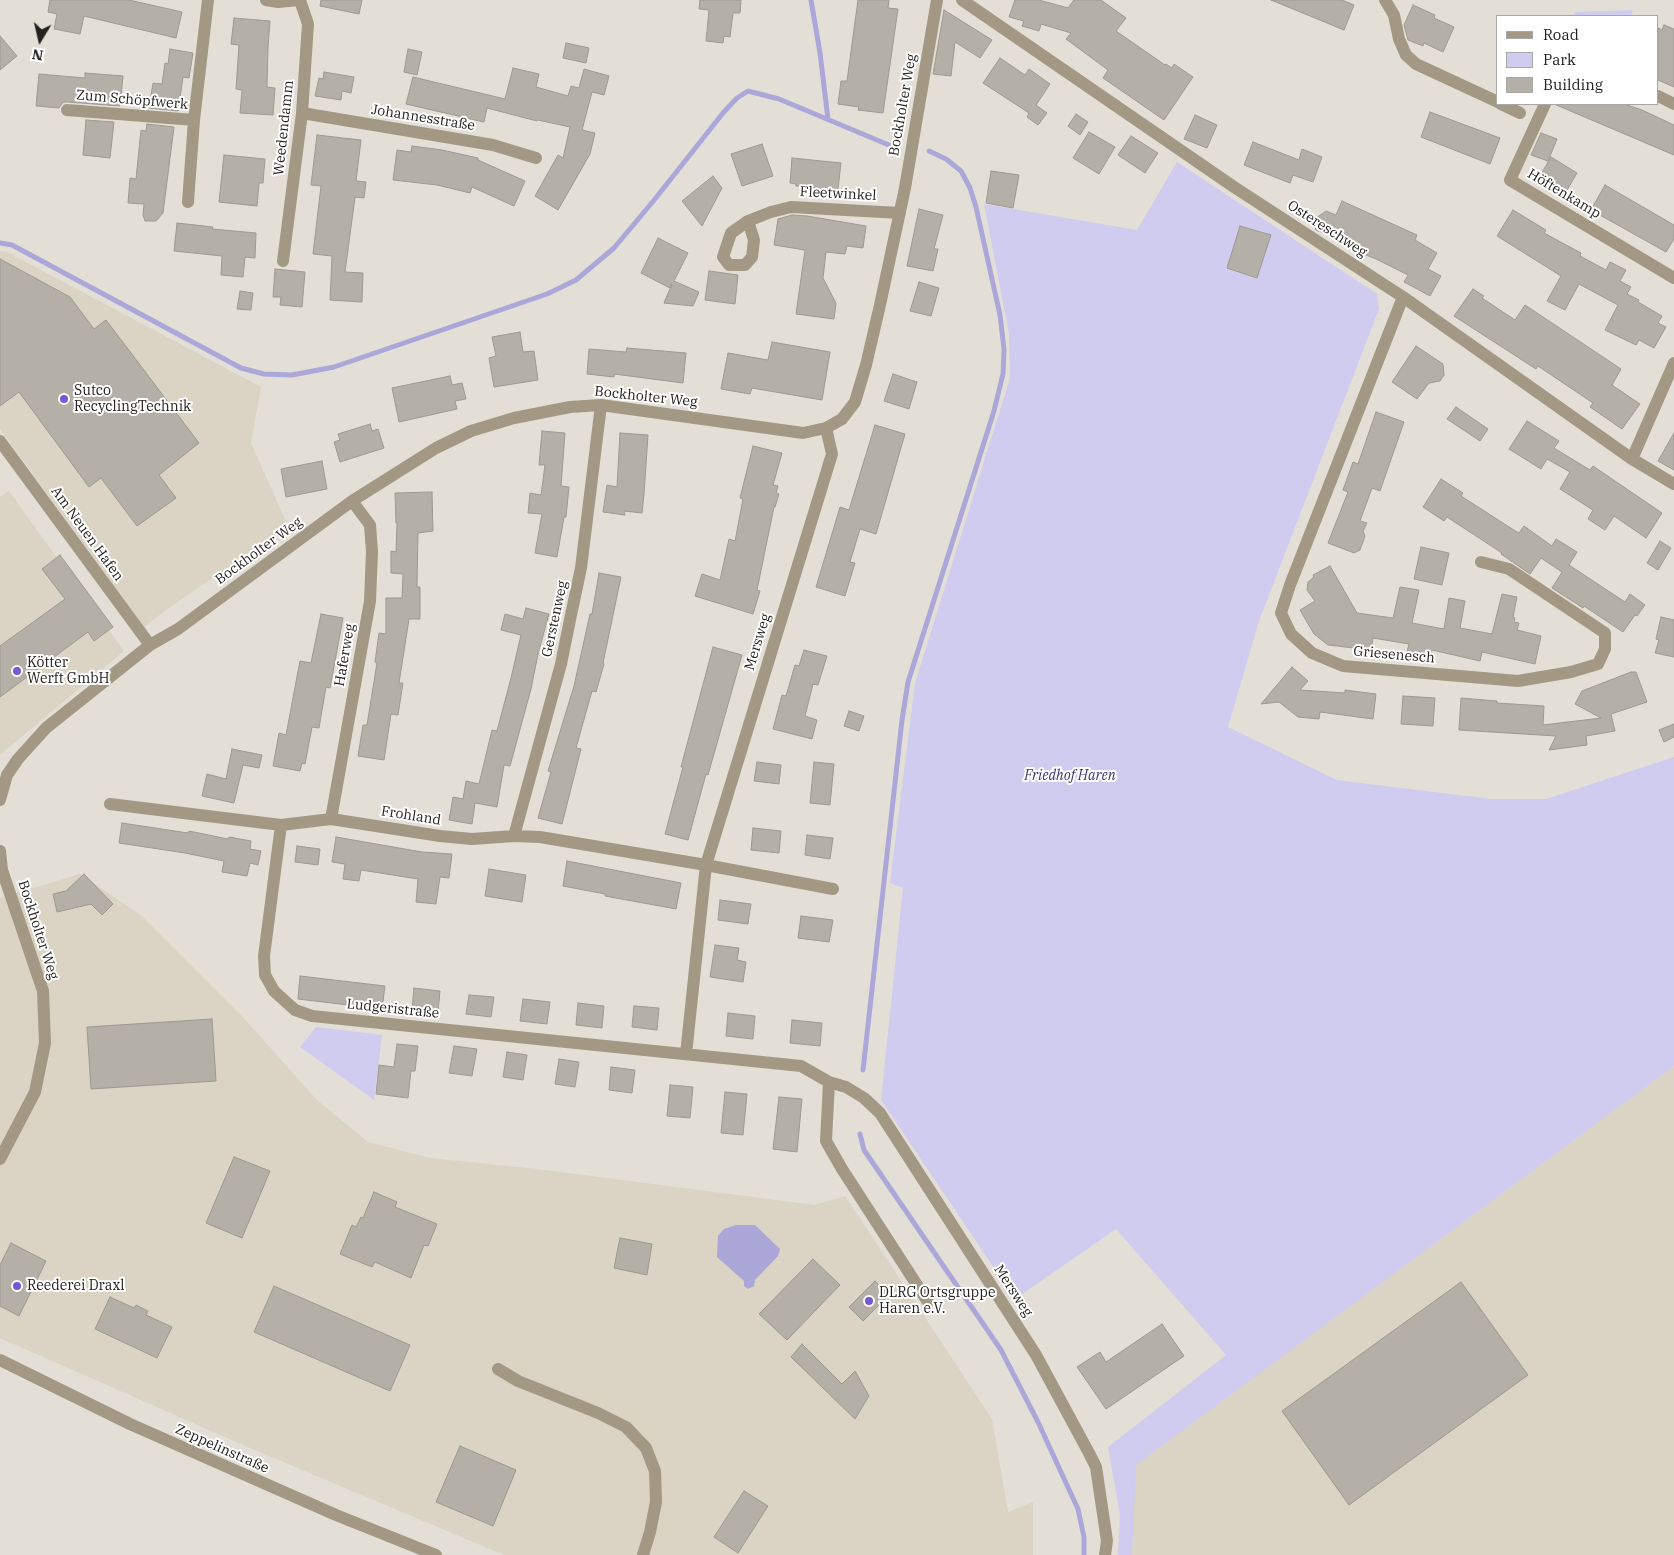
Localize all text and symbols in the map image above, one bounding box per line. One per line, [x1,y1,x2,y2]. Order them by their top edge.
north arrow [15,15,65,65]
legend [1496,15,1659,105]
text: Road [1543,25,1579,44]
text: N [31,45,45,65]
text: Park [1543,50,1576,69]
street label: Bockholter Weg [886,53,920,157]
text: Building [1543,75,1603,94]
street label: Weedendamm [271,79,297,177]
street label: Zum Schöpfwerk [75,87,189,113]
street label: Johannesstraße [370,102,476,134]
street label: Höftenkamp [1524,165,1604,223]
street label: Fleetwinkel [799,184,877,204]
street label: Ostereschweg [1284,197,1370,261]
place label: Sutco RecyclingTechnik [74,383,191,416]
street label: Bockholter Weg [594,383,698,411]
marker: Sutco RecyclingTechnik [58,393,70,405]
street label: Am Neuen Hafen [47,484,127,584]
street label: Bockholter Weg [212,514,306,588]
street label: Gerstenweg [539,579,571,659]
street label: Mersweg [741,612,775,672]
street label: Haferweg [331,622,359,688]
street label: Griesenesch [1353,643,1435,667]
place label: Kötter Werft GmbH [27,655,110,688]
marker: Kötter Werft GmbH [11,665,23,677]
park label: Friedhof Haren [1024,768,1116,784]
street label: Frohland [380,803,442,829]
street label: Bockholter Weg [14,878,62,982]
street label: Ludgeristraße [346,996,440,1022]
street label: Mersweg [990,1262,1036,1320]
place label: Reederei Draxl [27,1278,125,1294]
marker: Reederei Draxl [11,1280,23,1292]
place label: DLRG Ortsgruppe Haren e.V. [879,1285,995,1318]
marker: DLRG Ortsgruppe Haren e.V. [863,1295,875,1307]
street label: Zeppelinstraße [173,1421,271,1477]

